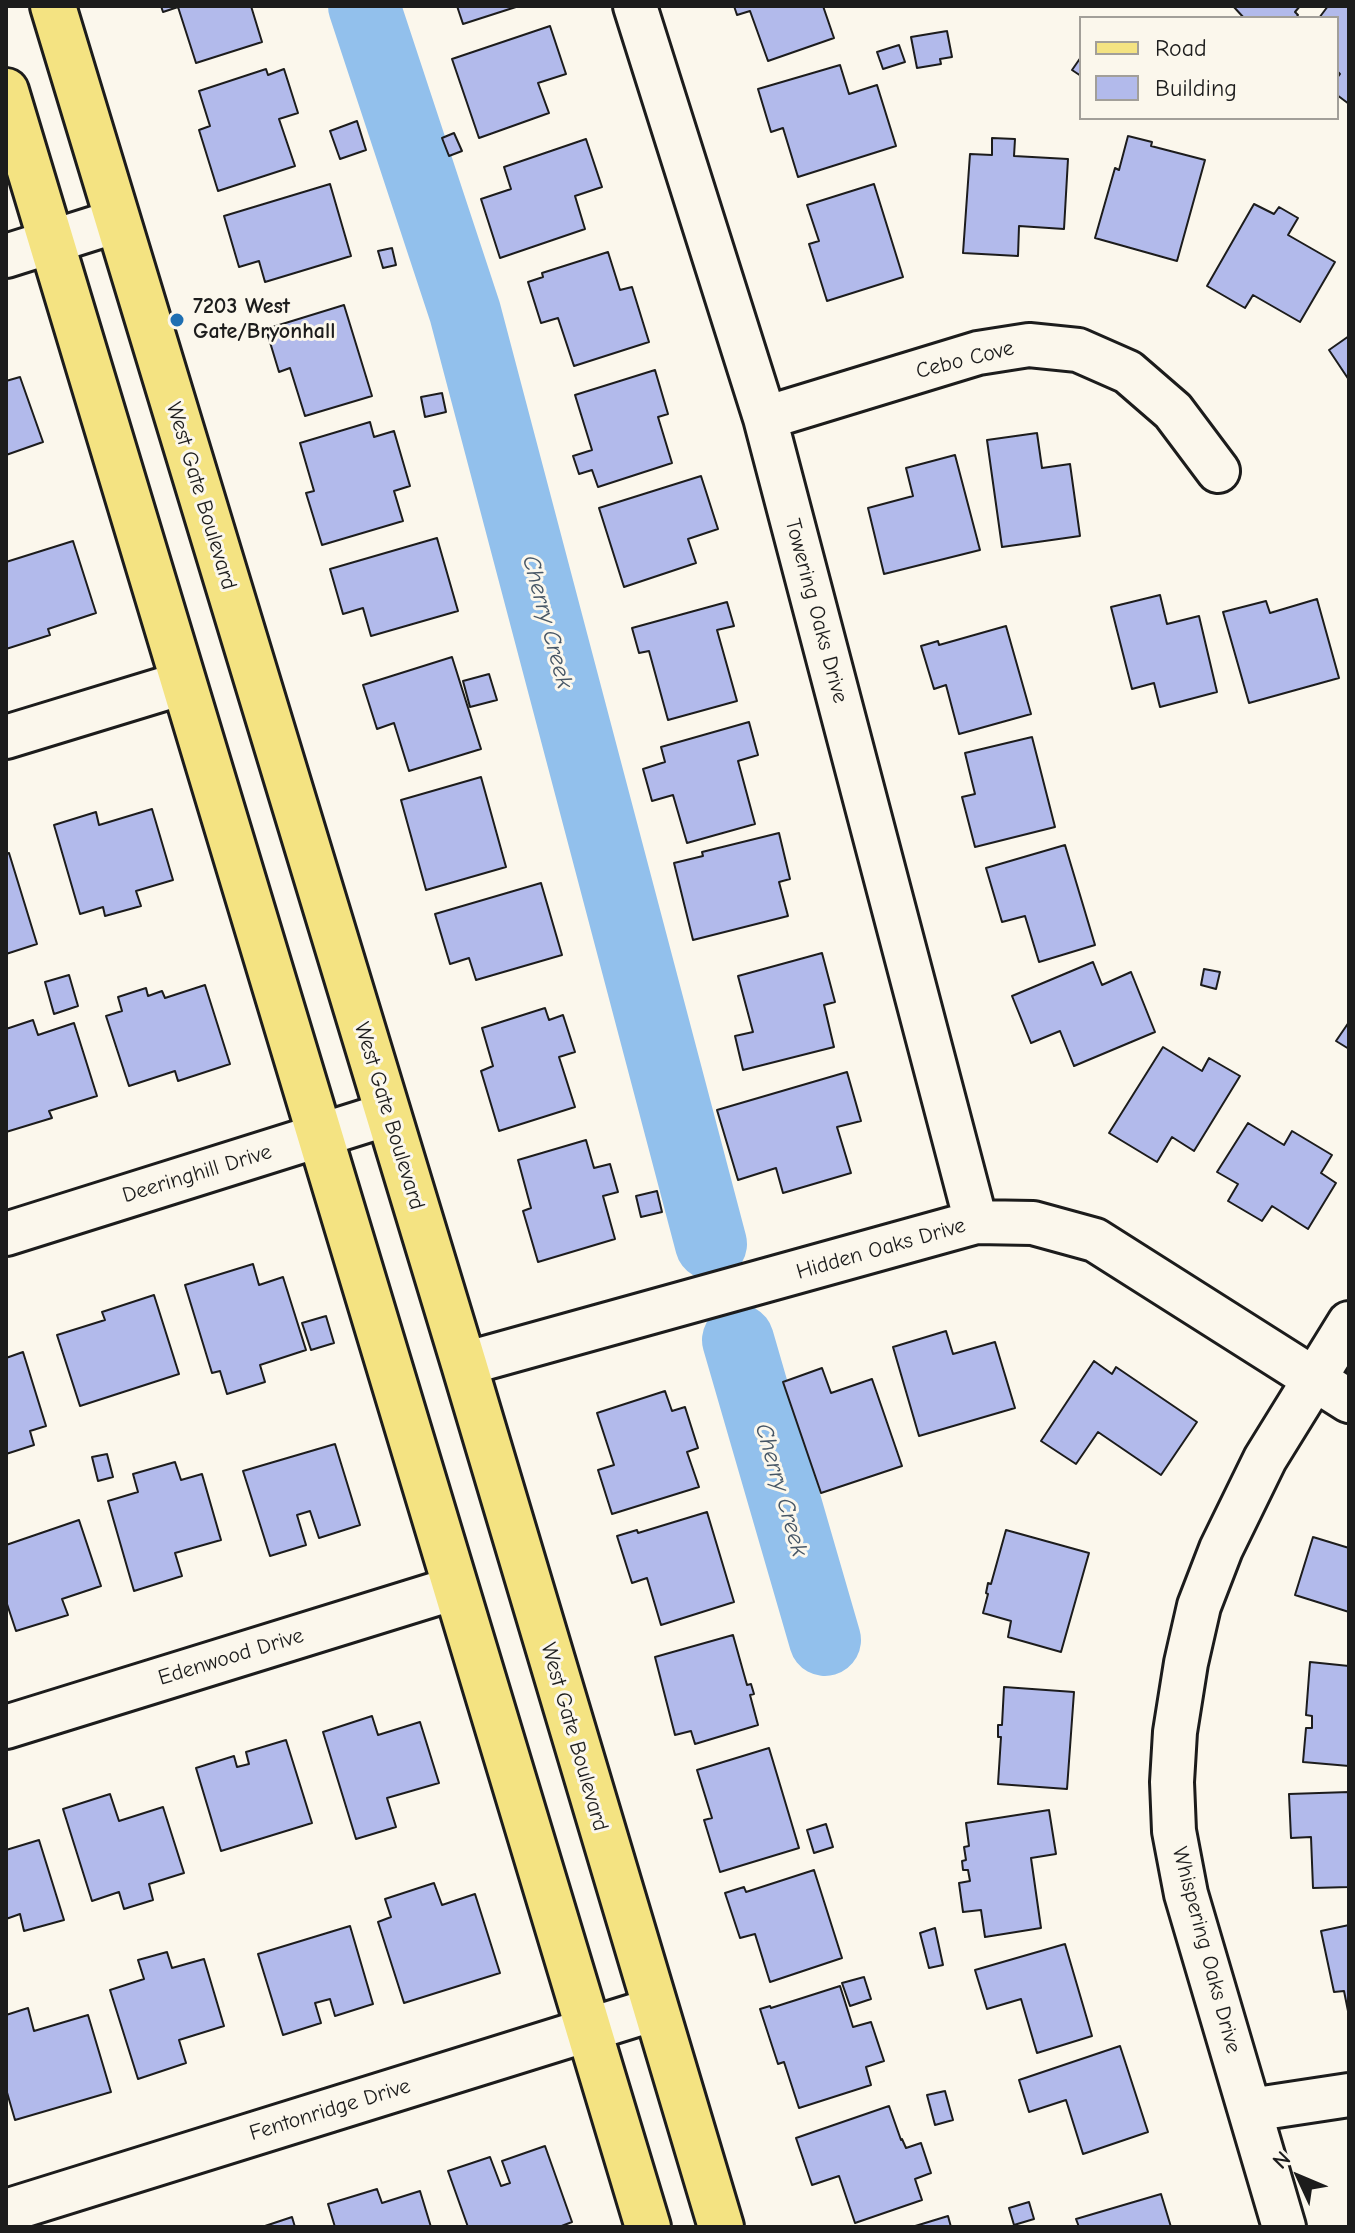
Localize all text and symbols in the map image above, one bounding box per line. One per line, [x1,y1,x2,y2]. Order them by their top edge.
legend [1079,16,1339,120]
text: Road [1155,34,1207,62]
text: Building [1155,74,1237,102]
place label: 7203 West Gate/Bryonhall [193,294,335,346]
marker: 7203 West Gate/Bryonhall [168,311,186,329]
street label: Cebo Cove [913,335,1017,385]
street label: West Gate Boulevard [160,399,242,593]
street label: Towering Oaks Drive [779,516,853,706]
water label: Cherry Creek [515,552,579,692]
street label: West Gate Boulevard [348,1019,430,1213]
street label: Deeringhill Drive [119,1139,275,1209]
street label: Hidden Oaks Drive [793,1212,969,1286]
water label: Cherry Creek [748,1420,814,1560]
street label: Edenwood Drive [155,1622,307,1692]
street label: West Gate Boulevard [534,1640,614,1834]
street label: Whispering Oaks Drive [1166,1844,1246,2056]
street label: Fentonridge Drive [246,2073,414,2147]
north arrow [1259,2137,1339,2217]
text: N [1267,2146,1296,2175]

